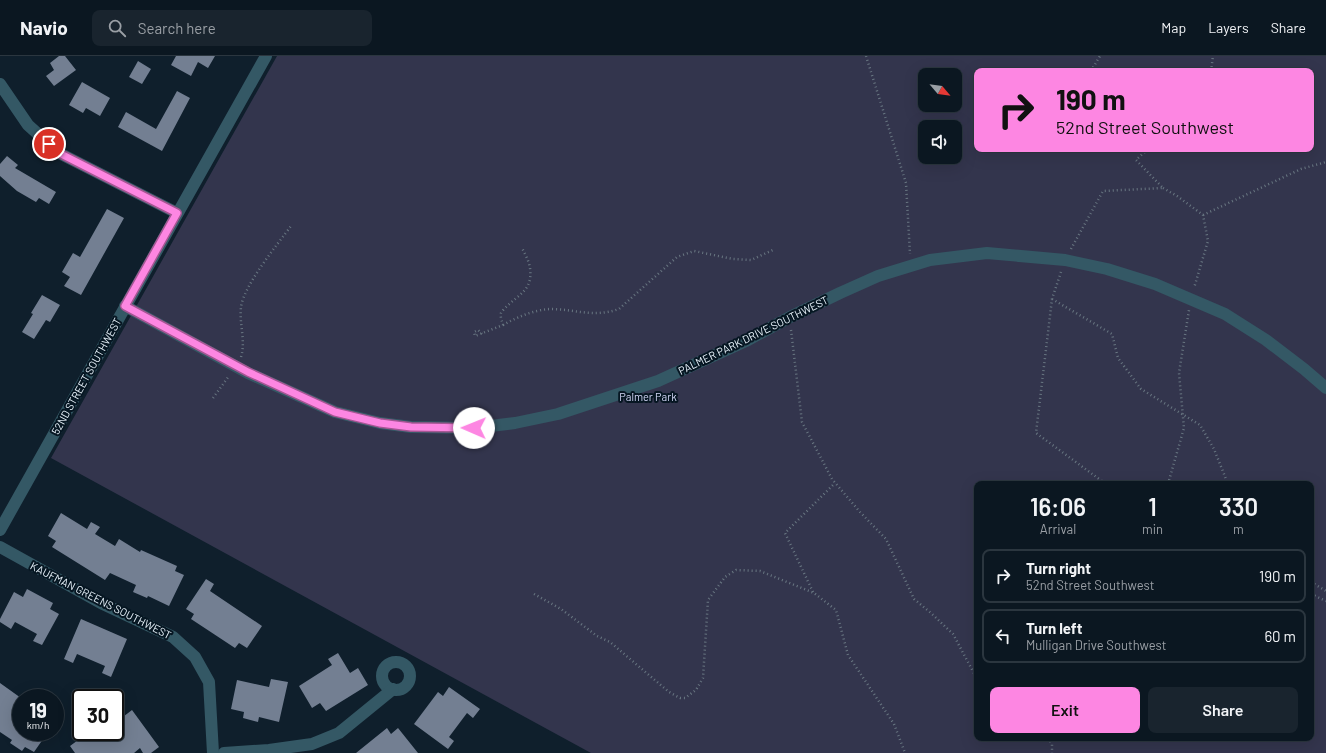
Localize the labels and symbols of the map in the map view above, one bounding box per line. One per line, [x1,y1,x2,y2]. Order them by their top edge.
north arrow [918,68,962,112]
pin [32,127,66,161]
street label: PALMER PARK DRIVE SOUTHWEST [676,293,830,377]
street label: 52ND STREET SOUTHWEST [48,315,124,437]
park label: Palmer Park [619,390,677,403]
position arrow [453,407,495,449]
street label: KAUFMAN GREENS SOUTHWEST [28,559,174,641]
speed limit sign: 30 [72,689,124,741]

